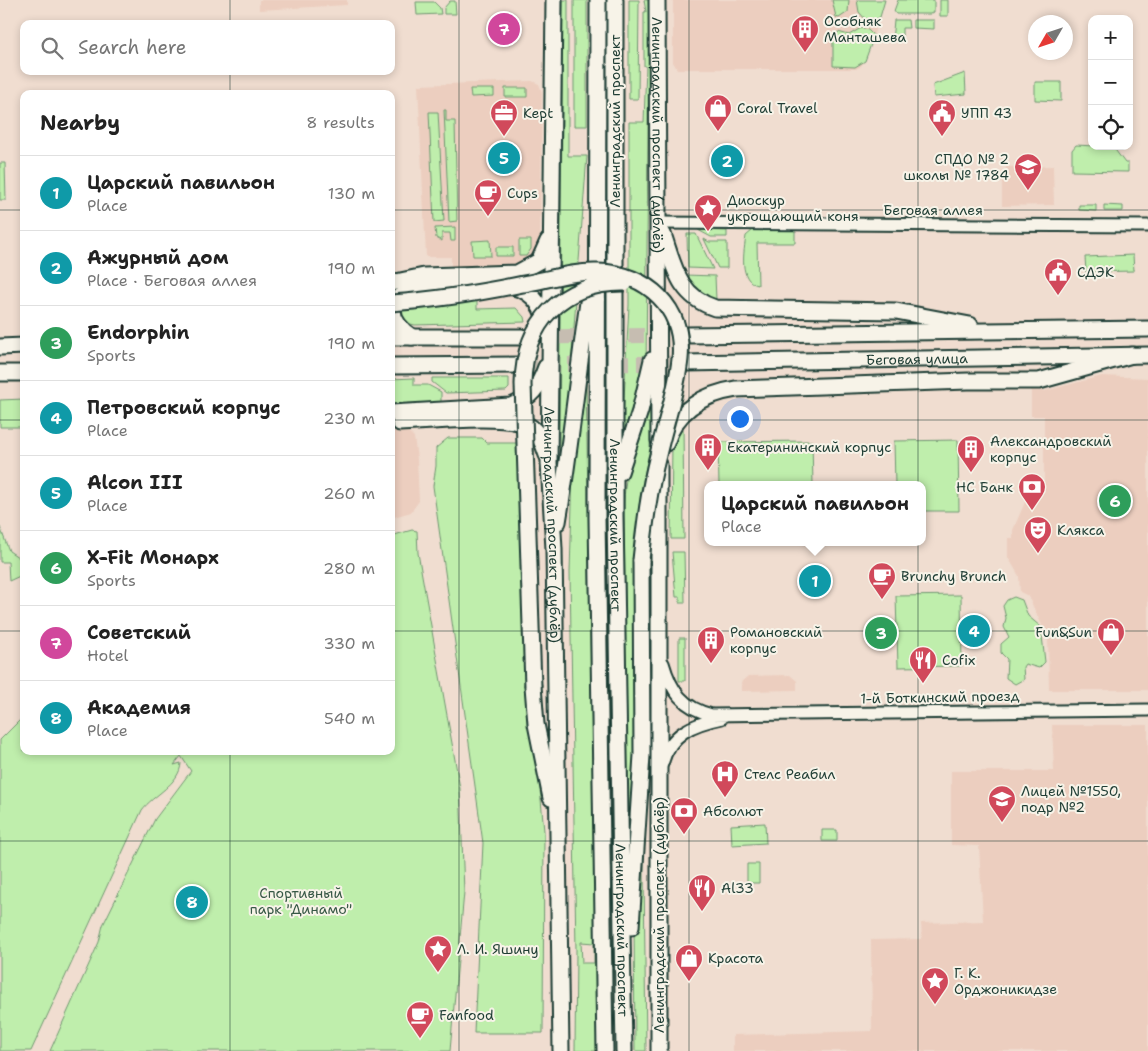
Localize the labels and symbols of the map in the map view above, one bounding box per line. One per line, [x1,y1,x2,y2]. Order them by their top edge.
pin: 7 [488,10,520,48]
place label: Особняк Манташева [824,12,906,46]
building icon: Особняк Манташева [790,14,820,53]
north arrow [1028,15,1073,60]
street label: Ленинградский проспект (дублёр) [648,17,667,253]
street label: Ленинградский проспект [606,34,624,207]
shop icon: Coral Travel [703,93,733,132]
office icon: Kept [489,98,519,137]
public building icon: УПП 43 [927,98,957,137]
place label: Coral Travel [737,99,818,117]
place label: Kept [523,104,553,122]
place label: УПП 43 [961,104,1012,122]
pin: 5 [488,139,520,177]
pin: 2 [711,142,743,180]
place label: СПДО № 2 школы № 1784 [903,150,1009,184]
school or university icon: СПДО № 2 школы № 1784 [1013,152,1043,191]
cafe icon: Cups [473,178,503,217]
place label: Cups [507,184,538,202]
place label: Диоскур укрощающий коня [727,191,859,225]
place icon: Диоскур укрощающий коня [693,193,723,232]
street label: Беговая аллея [883,201,983,219]
public building icon: СДЭК [1043,257,1073,296]
place label: СДЭК [1077,263,1114,281]
street label: Беговая улица [866,349,968,369]
your location [727,406,753,432]
street label: Ленинградский проспект (дублёр) [540,407,564,643]
building icon: Екатерининский корпус [693,432,723,471]
place label: Александровский корпус [990,432,1111,466]
building icon: Александровский корпус [956,434,986,473]
street label: Ленинградский проспект [606,438,626,613]
place label: Екатерининский корпус [727,438,891,456]
bank icon: НС Банк [1017,472,1047,511]
place label: НС Банк [956,478,1014,496]
pin: 6 [1099,482,1131,520]
theatre icon: Клякса [1023,515,1053,554]
place label: Клякса [1057,521,1104,539]
cafe icon: Brunchy Brunch [867,561,897,600]
pin: 1 [799,562,831,600]
place label: Brunchy Brunch [901,567,1007,585]
pin: 4 [958,612,990,650]
pin: 3 [865,614,897,652]
shop icon: Fun&Sun [1096,617,1126,656]
place label: Романовский корпус [730,623,822,657]
place label: Fun&Sun [1035,623,1092,641]
building icon: Романовский корпус [696,625,726,664]
restaurant icon: Cofix [908,645,938,684]
place label: Cofix [942,651,975,669]
street label: 1-й Боткинский проезд [860,687,1020,707]
hospital icon: Стелс Реабил [710,759,740,798]
place label: Стелс Реабил [744,765,835,783]
place label: Лицей №1550, подр №2 [1021,782,1121,816]
school or university icon: Лицей №1550, подр №2 [987,784,1017,823]
bank icon: Абсолют [669,796,699,835]
street label: Ленинградский проспект (дублёр) [650,797,668,1033]
place label: Абсолют [703,802,764,820]
street label: Ленинградский проспект [612,843,632,1017]
restaurant icon: Al33 [687,873,717,912]
place label: Al33 [721,879,754,897]
pin: 8 [176,883,208,921]
park label: Спортивный парк "Динамо" [250,884,352,918]
place icon: Л. И. Яшину [423,934,453,973]
place label: Л. И. Яшину [457,940,539,958]
shop icon: Красота [674,943,704,982]
place label: Красота [708,949,764,967]
place label: Г. К. Орджоникидзе [954,964,1057,998]
place icon: Г. К. Орджоникидзе [920,966,950,1005]
cafe icon: Fanfood [405,1000,435,1039]
place label: Fanfood [439,1006,494,1024]

